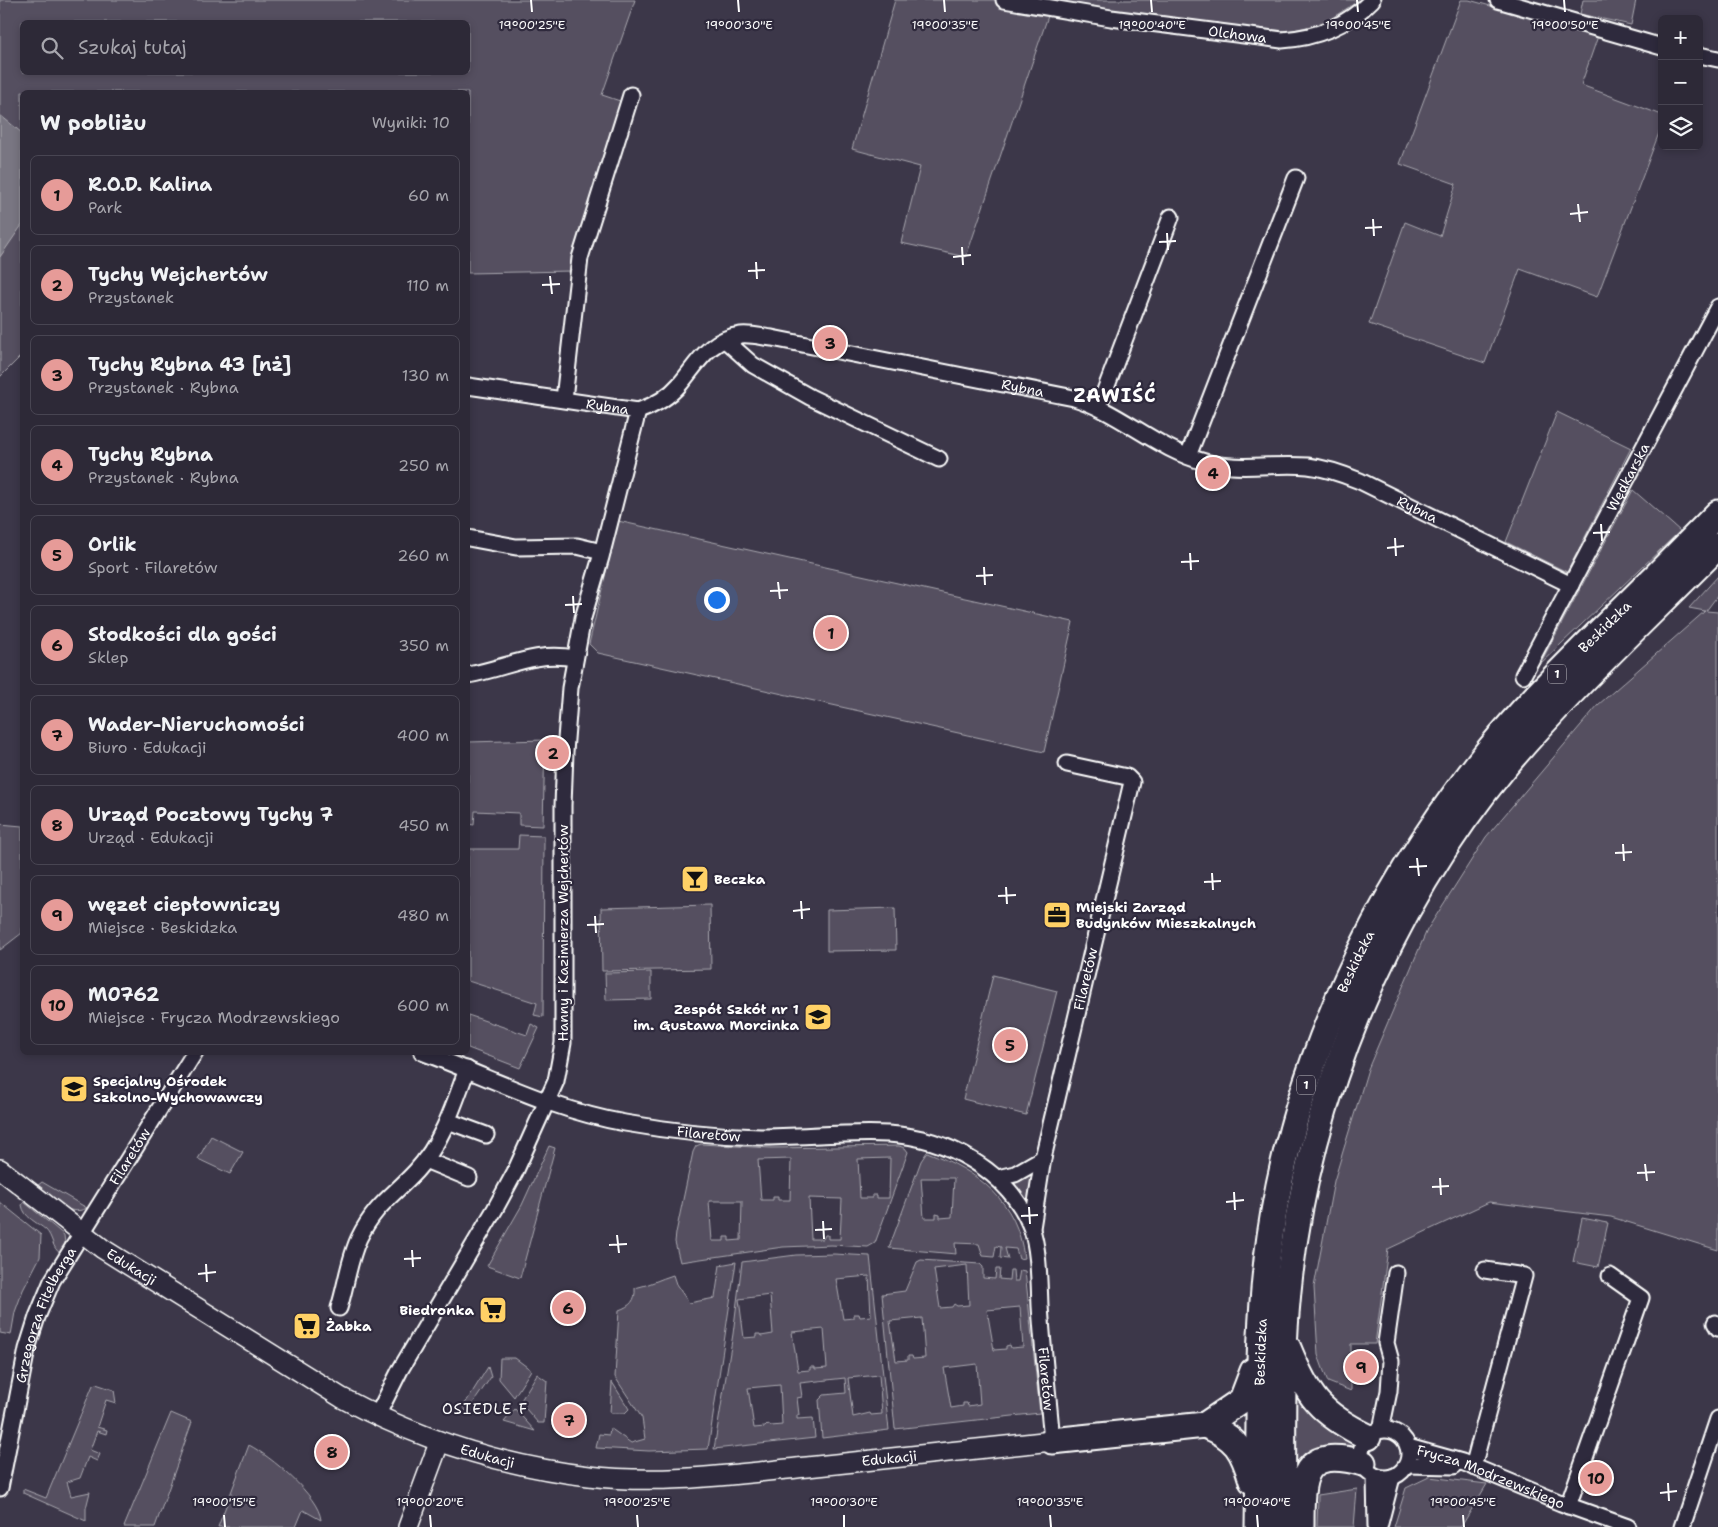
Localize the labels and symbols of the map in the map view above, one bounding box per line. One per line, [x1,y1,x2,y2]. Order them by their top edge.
text: 19°00'25"E [499,17,565,33]
text: 19°00'30"E [705,17,773,33]
text: 19°00'35"E [912,17,978,33]
text: 19°00'40"E [1118,17,1186,33]
text: 19°00'45"E [1325,17,1391,33]
text: 19°00'50"E [1531,17,1599,33]
street label: Olchowa [1207,22,1268,47]
pin: 3 [814,324,846,362]
street label: Rybna [1000,375,1046,401]
district label: ZAWIŚĆ [1073,382,1157,408]
street label: Rybna [585,394,630,419]
street label: Wędkarska [1602,440,1653,514]
pin: 4 [1197,454,1229,492]
street label: Rybna [1394,492,1441,527]
your location [704,587,730,613]
street label: Beskidzka [1574,596,1635,657]
pin: 1 [815,614,847,652]
road number: 1 [1548,664,1566,684]
pin: 2 [537,734,569,772]
street label: Hanny i Kazimierza Wejchertów [554,824,572,1042]
bar icon: Beczka [680,864,710,894]
place label: Beczka [714,870,766,888]
place label: Miejski Zarząd Budynków Mieszkalnych [1076,898,1256,932]
office icon: Miejski Zarząd Budynków Mieszkalnych [1042,900,1072,930]
street label: Beskidzka [1333,927,1378,996]
street label: Filaretów [1069,946,1102,1012]
place label: Zespół Szkół nr 1 im. Gustawa Morcinka [633,1000,799,1034]
school or university icon: Zespół Szkół nr 1 im. Gustawa Morcinka [803,1002,833,1032]
pin: 5 [994,1026,1026,1064]
place label: Specjalny Ośrodek Szkolno-Wychowawczy [93,1072,263,1106]
school or university icon: Specjalny Ośrodek Szkolno-Wychowawczy [59,1074,89,1104]
road number: 1 [1297,1076,1315,1094]
street label: Filaretów [676,1122,741,1145]
street label: Filaretów [105,1124,154,1188]
street label: Grzegorza Fitelberga [12,1243,80,1384]
street label: Edukacji [103,1244,160,1289]
pin: 6 [552,1289,584,1327]
supermarket icon: Biedronka [478,1295,508,1325]
place label: Biedronka [399,1301,474,1319]
supermarket icon: Żabka [292,1311,322,1341]
place label: Żabka [326,1317,372,1335]
street label: Beskidzka [1250,1318,1271,1386]
street label: Filaretów [1034,1346,1058,1412]
pin: 9 [1345,1348,1377,1386]
district label: OSIEDLE F [442,1399,528,1419]
pin: 7 [553,1401,585,1439]
pin: 8 [316,1433,348,1471]
street label: Edukacji [458,1440,516,1472]
street label: Frycza Modrzewskiego [1415,1441,1568,1513]
street label: Edukacji [861,1446,918,1470]
pin: 10 [1580,1459,1612,1497]
text: 19°00'15"E [192,1494,256,1510]
text: 19°00'20"E [396,1494,464,1510]
text: 19°00'25"E [604,1494,670,1510]
text: 19°00'30"E [810,1494,878,1510]
text: 19°00'35"E [1017,1494,1083,1510]
text: 19°00'40"E [1223,1494,1291,1510]
text: 19°00'45"E [1430,1494,1496,1510]

